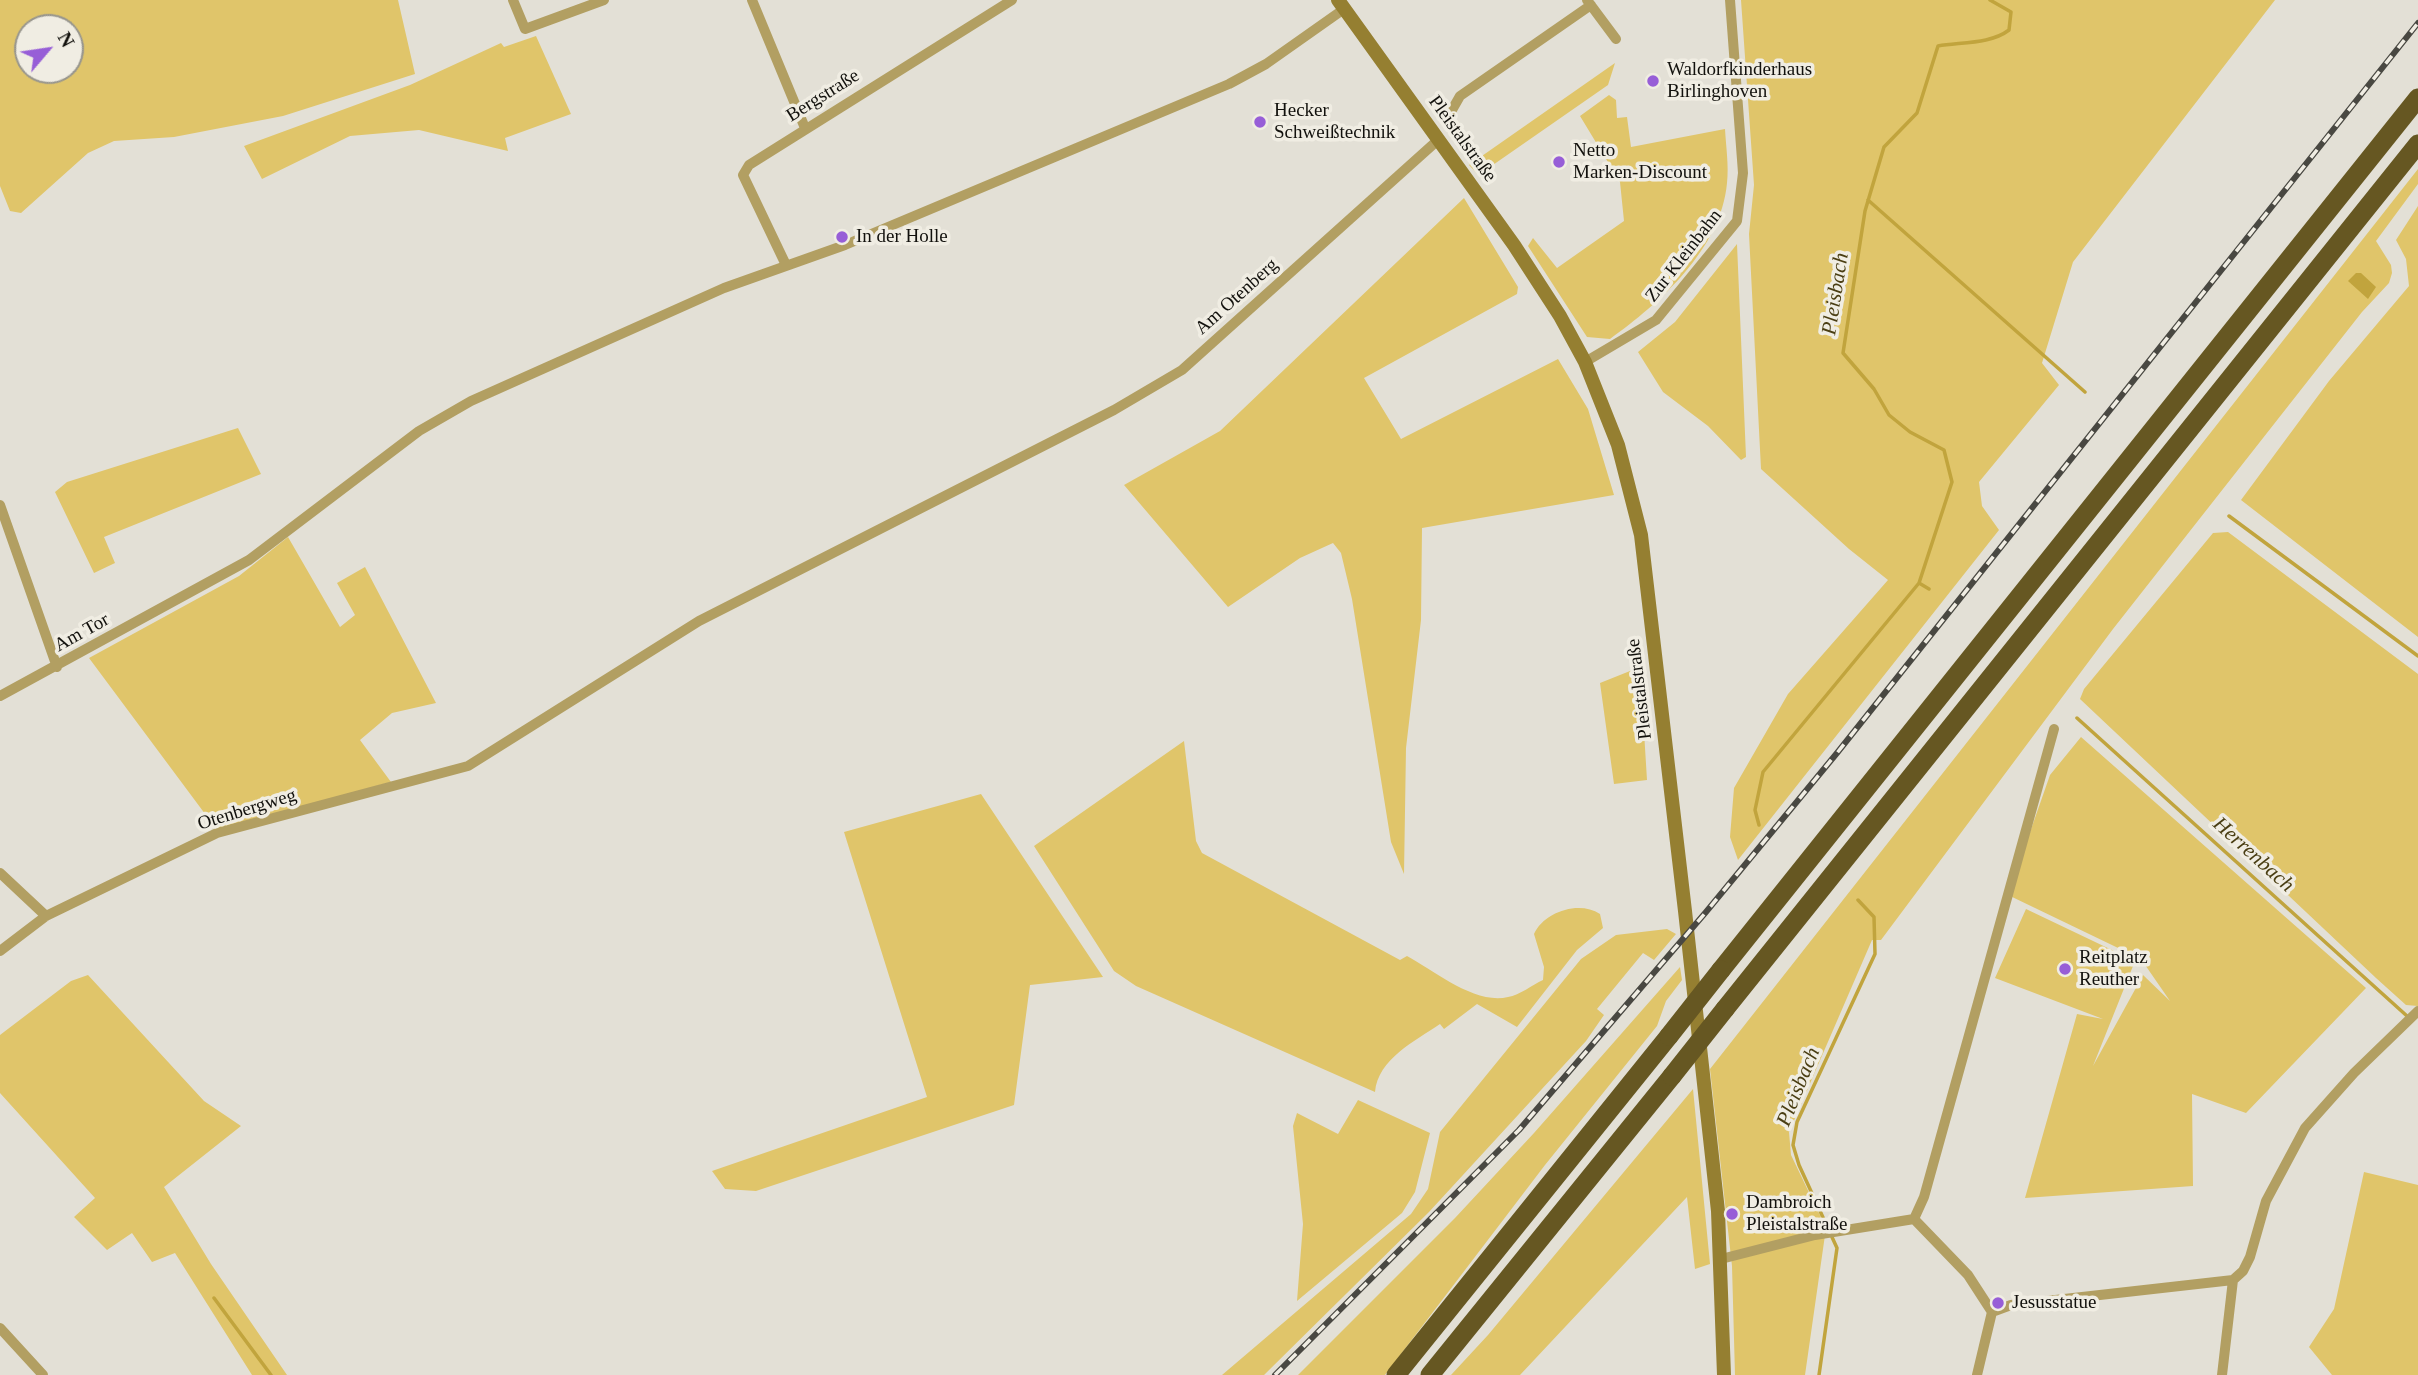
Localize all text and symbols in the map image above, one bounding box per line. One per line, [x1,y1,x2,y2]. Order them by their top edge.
north arrow [14,14,84,84]
text: N [54,28,79,51]
place label: Waldorfkinderhaus Birlinghoven [1667,59,1812,103]
street label: Bergstraße [782,65,864,127]
marker: Waldorfkinderhaus Birlinghoven [1645,73,1661,89]
street label: Pleistalstraße [1423,91,1501,187]
place label: Hecker Schweißtechnik [1274,100,1395,144]
marker: Hecker Schweißtechnik [1252,114,1268,130]
place label: Netto Marken-Discount [1573,140,1707,184]
marker: Netto Marken-Discount [1551,154,1567,170]
street label: Zur Kleinbahn [1641,205,1727,307]
place label: In der Holle [856,226,948,248]
marker: In der Holle [834,229,850,245]
water label: Pleisbach [1817,251,1855,337]
street label: Am Otenberg [1191,254,1283,340]
street label: Am Tor [51,609,113,657]
street label: Pleistalstraße [1623,637,1657,741]
street label: Otenbergweg [195,784,299,836]
water label: Herrenbach [2207,812,2299,898]
place label: Reitplatz Reuther [2079,947,2148,991]
marker: Reitplatz Reuther [2057,961,2073,977]
water label: Pleisbach [1772,1044,1826,1130]
place label: Dambroich Pleistalstraße [1746,1192,1847,1236]
marker: Dambroich Pleistalstraße [1724,1206,1740,1222]
place label: Jesusstatue [2012,1292,2096,1314]
marker: Jesusstatue [1990,1295,2006,1311]

